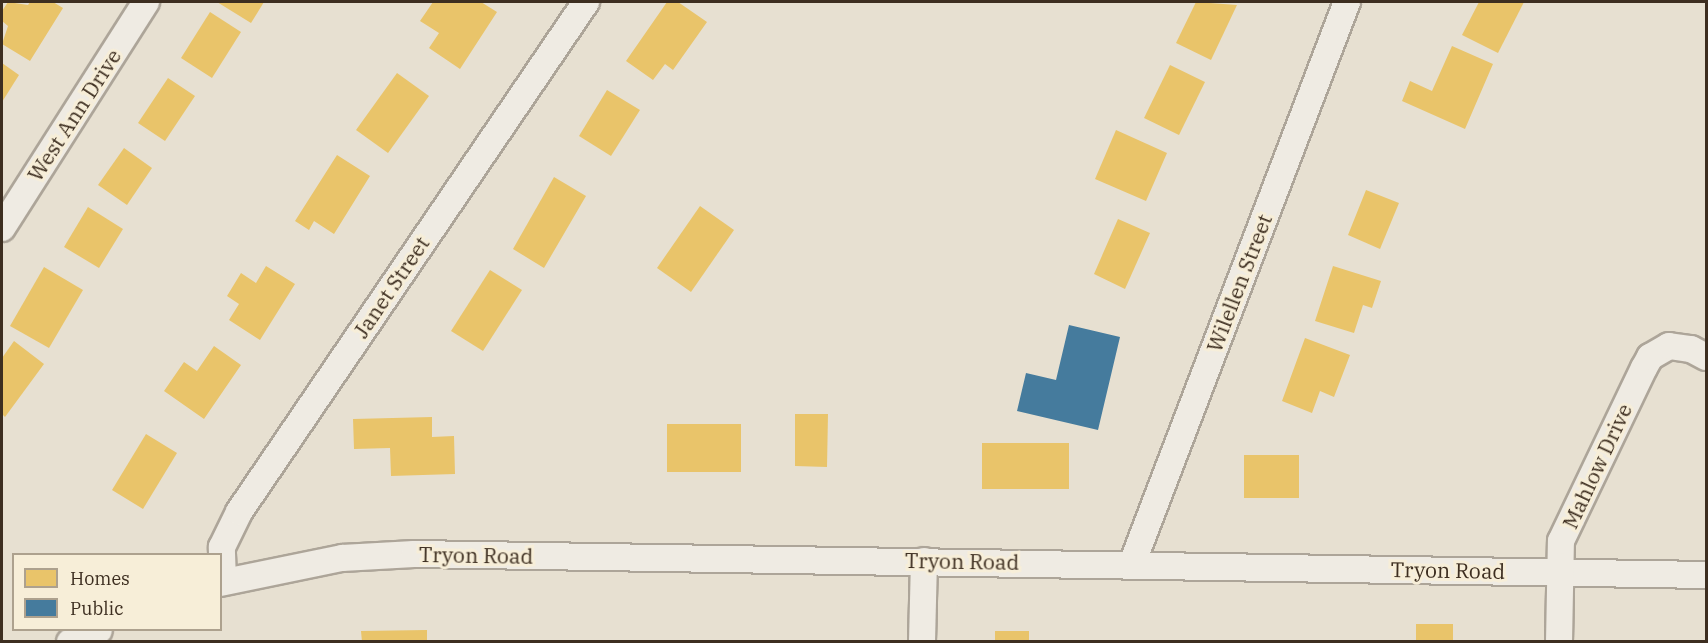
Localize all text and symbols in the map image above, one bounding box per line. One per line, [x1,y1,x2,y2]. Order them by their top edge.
street label: West Ann Drive [22,44,126,186]
street label: Wilellen Street [1201,211,1277,355]
street label: Janet Street [348,231,434,343]
street label: Mahlow Drive [1557,399,1637,533]
street label: Tryon Road [419,541,533,569]
street label: Tryon Road [905,547,1019,575]
legend [12,553,222,631]
street label: Tryon Road [1391,556,1505,584]
text: Homes [70,567,130,590]
text: Public [70,597,124,620]

